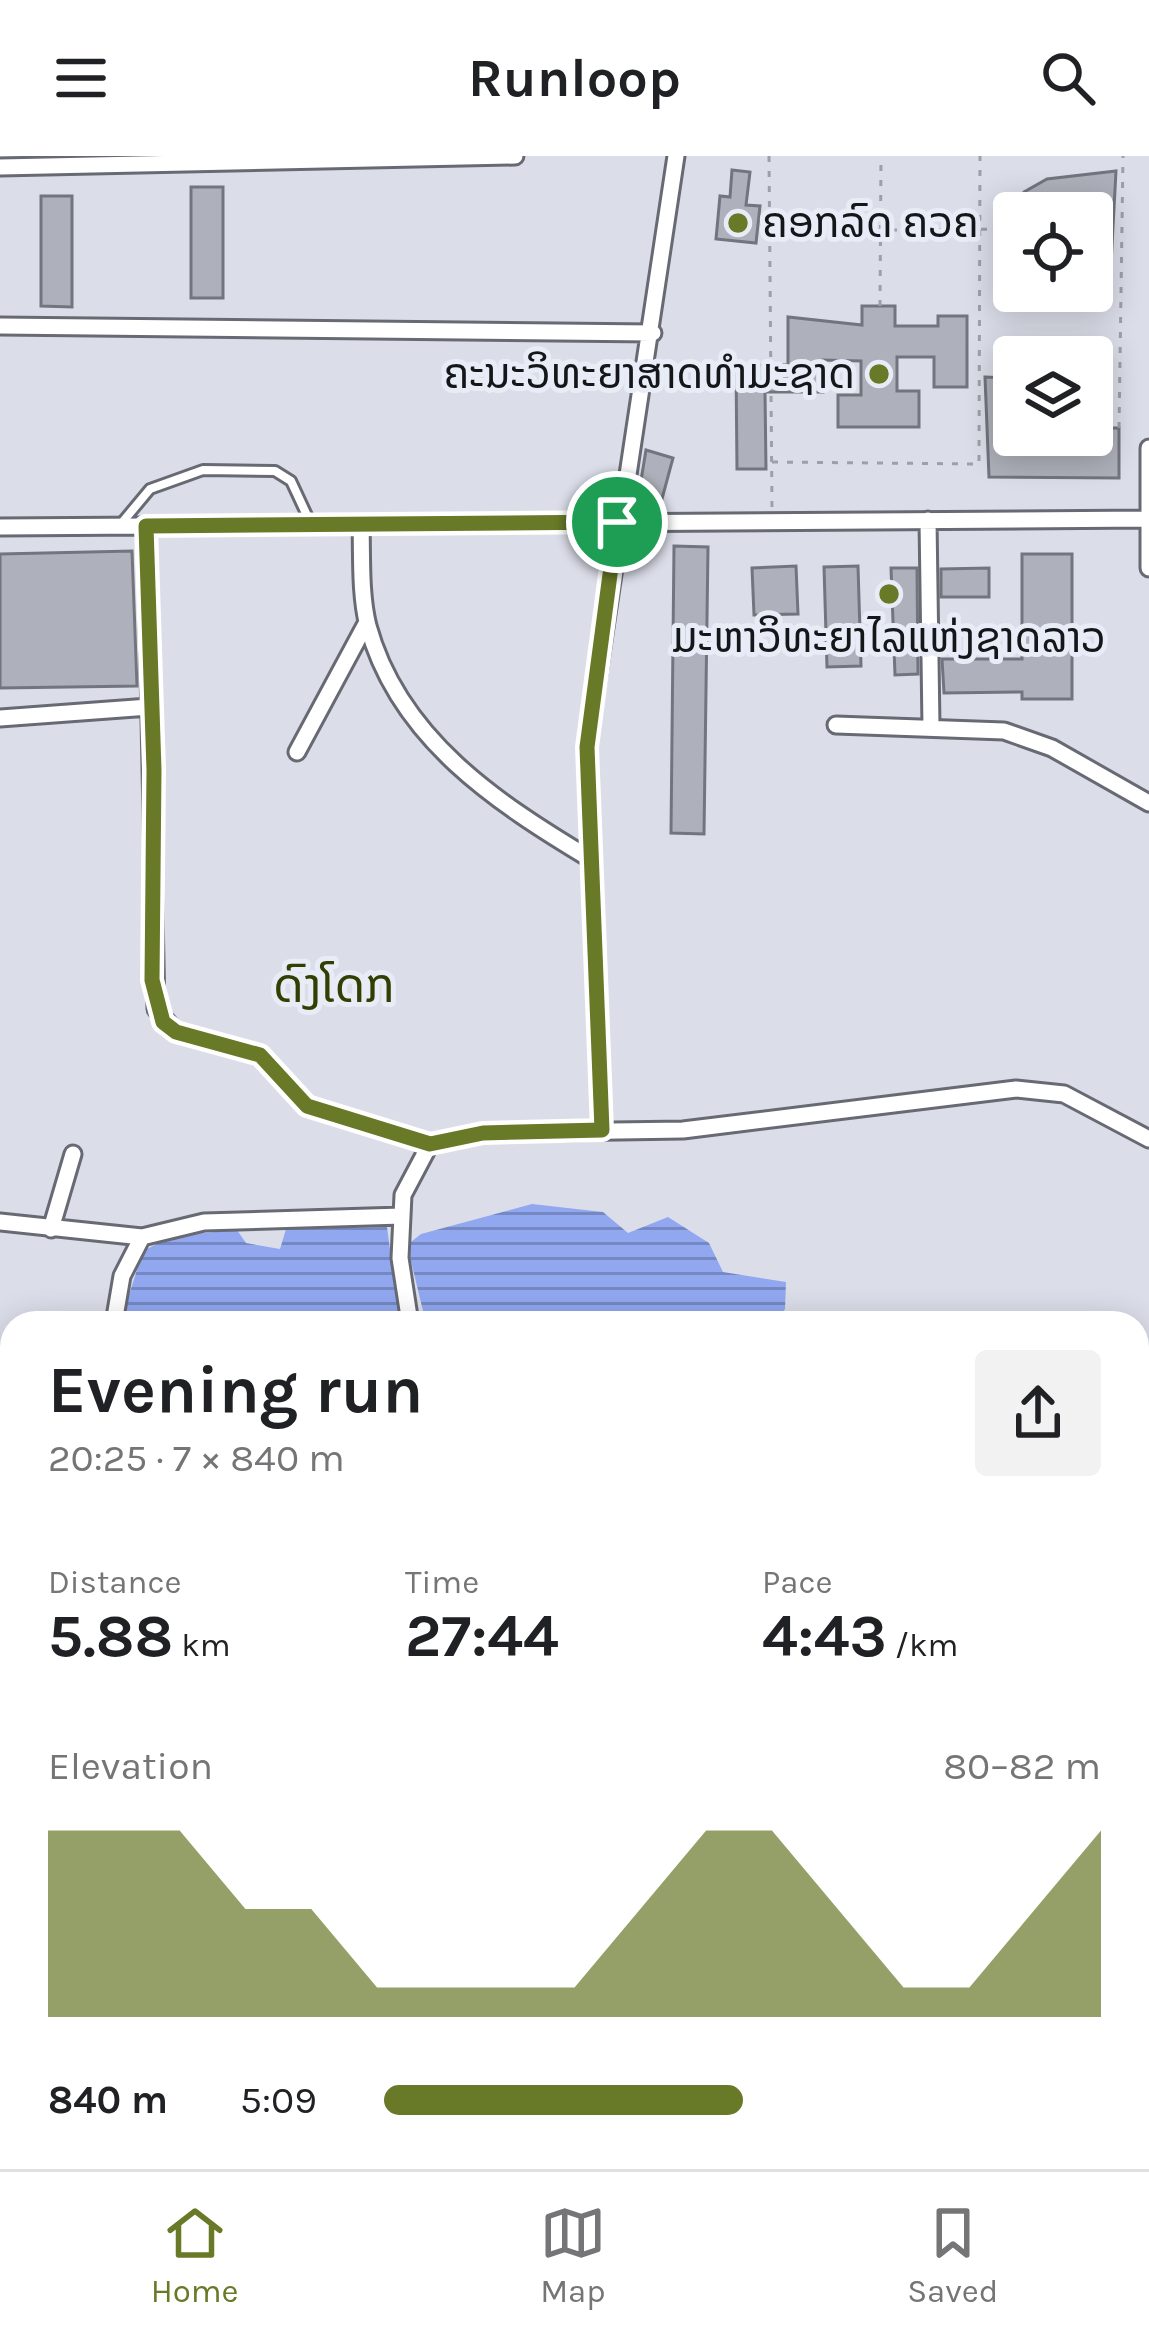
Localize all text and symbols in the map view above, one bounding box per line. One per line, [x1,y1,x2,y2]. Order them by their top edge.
icon: menu [48,45,114,111]
icon: search [1035,45,1101,111]
text: Runloop [468,46,681,110]
map controls [993,192,1113,456]
button: locate [993,192,1113,312]
place label: ຄອກລົດ ຄວຄ [762,198,979,248]
marker: ຄອກລົດ ຄວຄ [725,210,751,236]
button: layers [993,336,1113,456]
place label: ຄະນະວິທະຍາສາດທຳມະຊາດ [443,349,855,399]
marker: ຄະນະວິທະຍາສາດທຳມະຊາດ [866,361,892,387]
pin [566,471,668,573]
icon: arrive [584,489,650,555]
marker: ມະຫາວິທະຍາໄລແຫ່ງຊາດລາວ [876,581,902,607]
place label: ມະຫາວິທະຍາໄລແຫ່ງຊາດລາວ [672,613,1106,663]
district label: ດົງໂດກ [273,958,395,1014]
button: share [975,1350,1101,1476]
text: Evening run [48,1351,423,1429]
text: 20:25 · 7 × 840 m [48,1435,345,1481]
text: Distance [48,1563,181,1601]
text: Time [405,1563,479,1601]
text: Pace [762,1563,832,1601]
text: 5.88 [48,1601,173,1671]
text: 27:44 [405,1601,559,1671]
text: 4:43 [762,1601,887,1671]
text: km [173,1626,231,1664]
text: /km [887,1626,958,1664]
text: Elevation [48,1743,213,1789]
text: 80–82 m [943,1743,1101,1789]
text: 840 m [48,2077,168,2123]
text: 5:09 [240,2077,317,2123]
tab: Home [151,2200,239,2310]
tab: Map [540,2200,606,2310]
tab: Saved [907,2200,998,2310]

